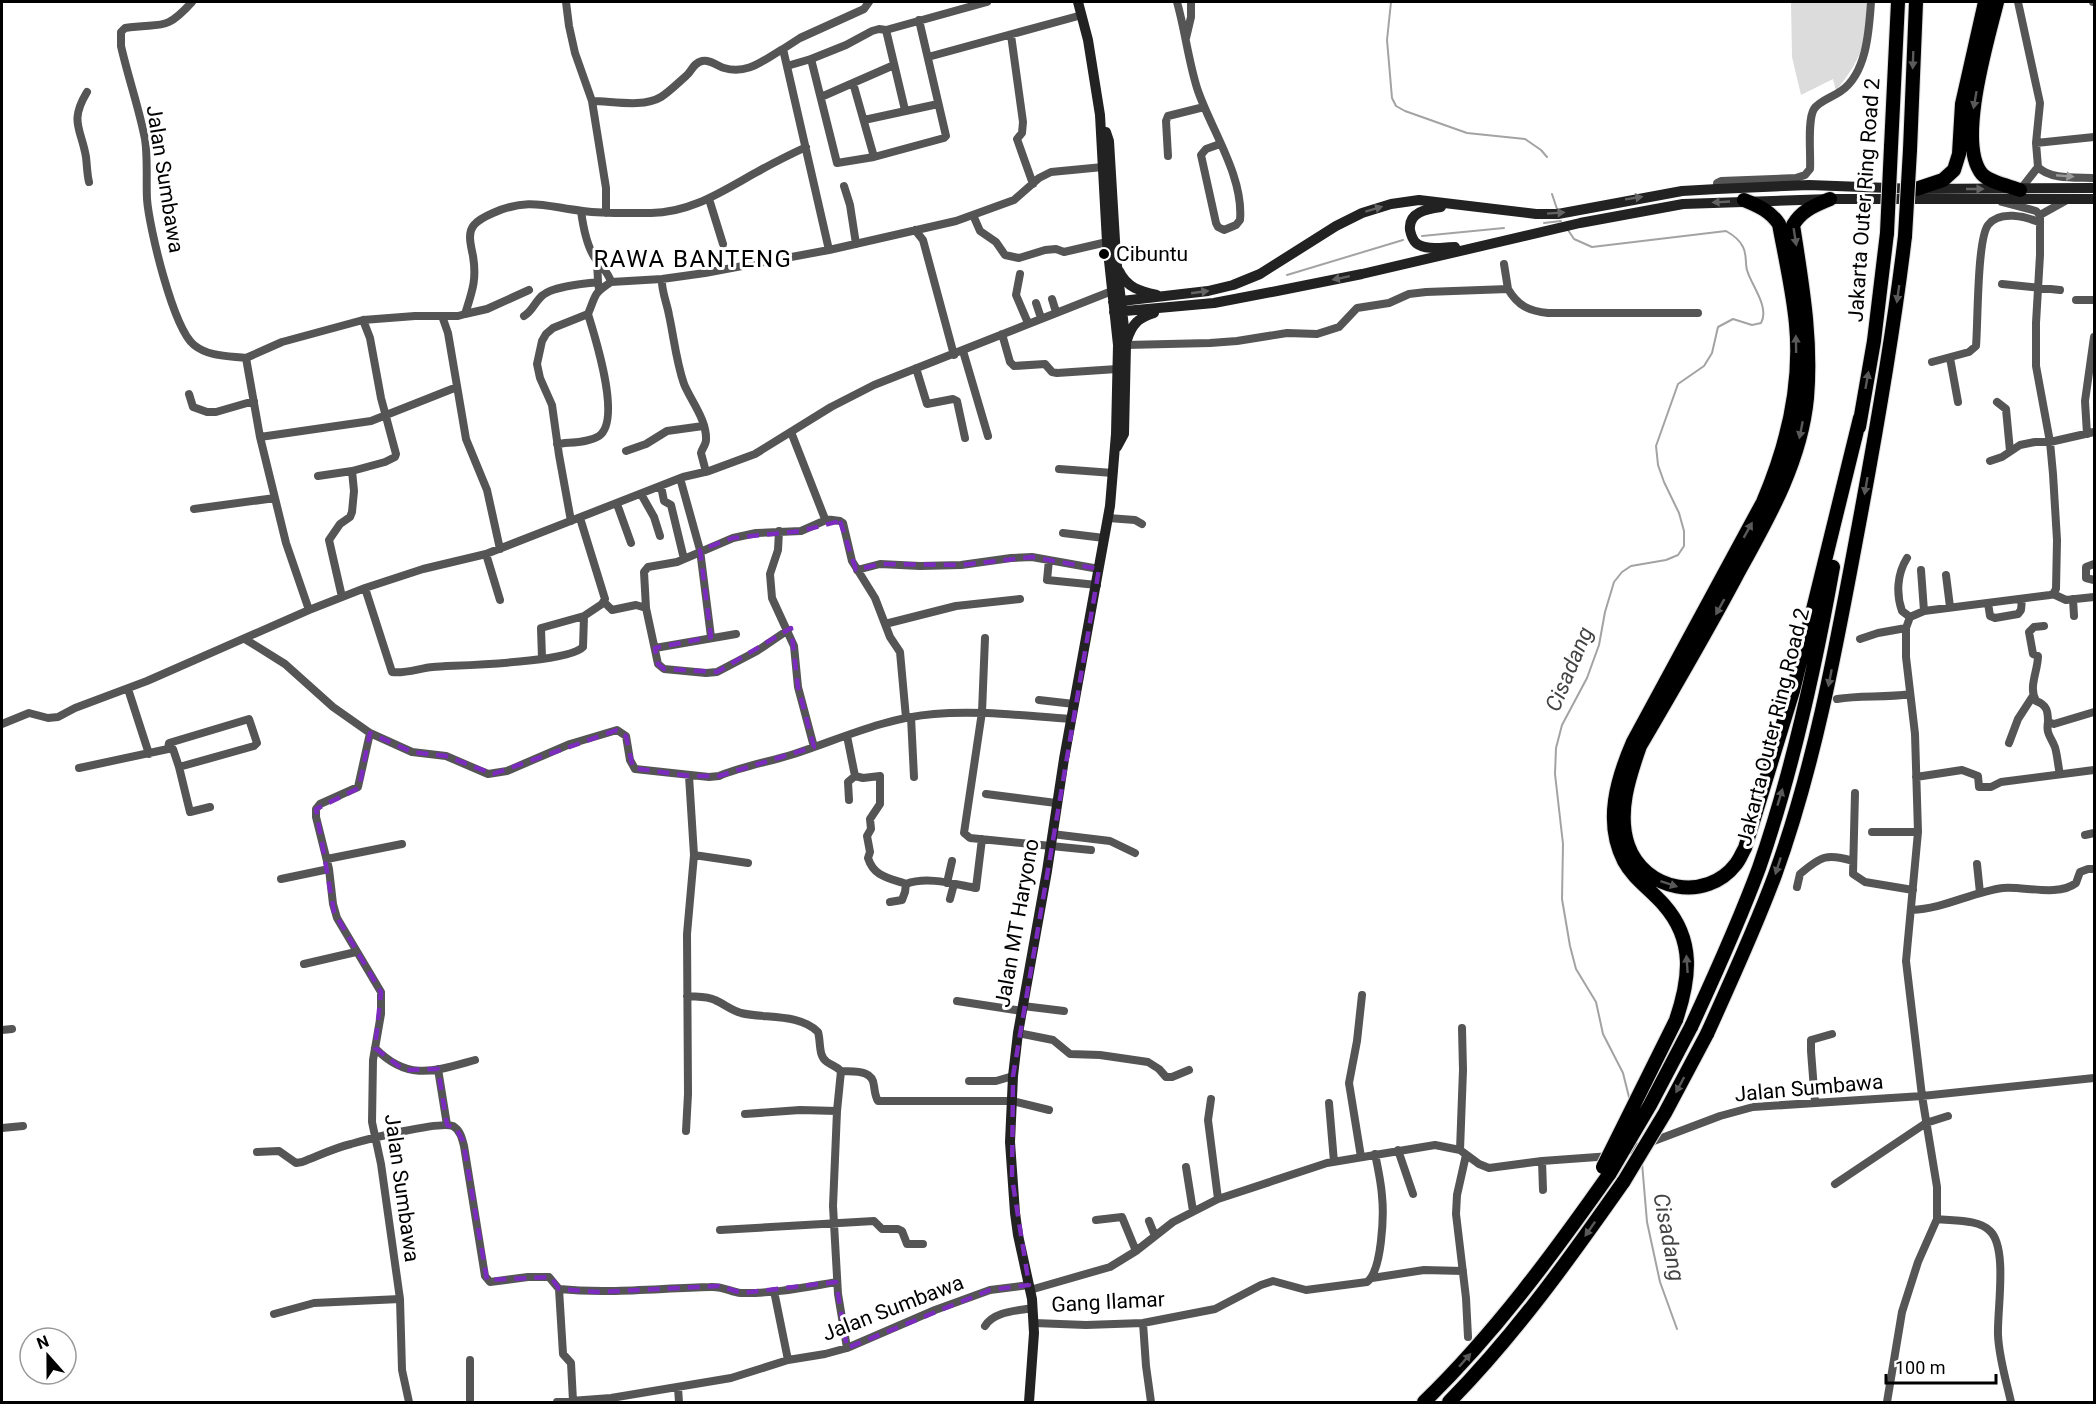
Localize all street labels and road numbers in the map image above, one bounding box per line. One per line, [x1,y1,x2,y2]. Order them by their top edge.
street label: Jakarta Outer Ring Road 2 [1844,77,1885,323]
street label: Jalan Sumbawa [141,103,189,255]
street label: Jakarta Outer Ring Road 2 [1732,605,1814,848]
street label: Jalan MT Haryono [990,837,1044,1009]
street label: Jalan Sumbawa [1734,1070,1884,1106]
street label: Jalan Sumbawa [380,1112,424,1264]
street label: Jalan Sumbawa [819,1270,967,1346]
street label: Gang Ilamar [1051,1287,1165,1317]

